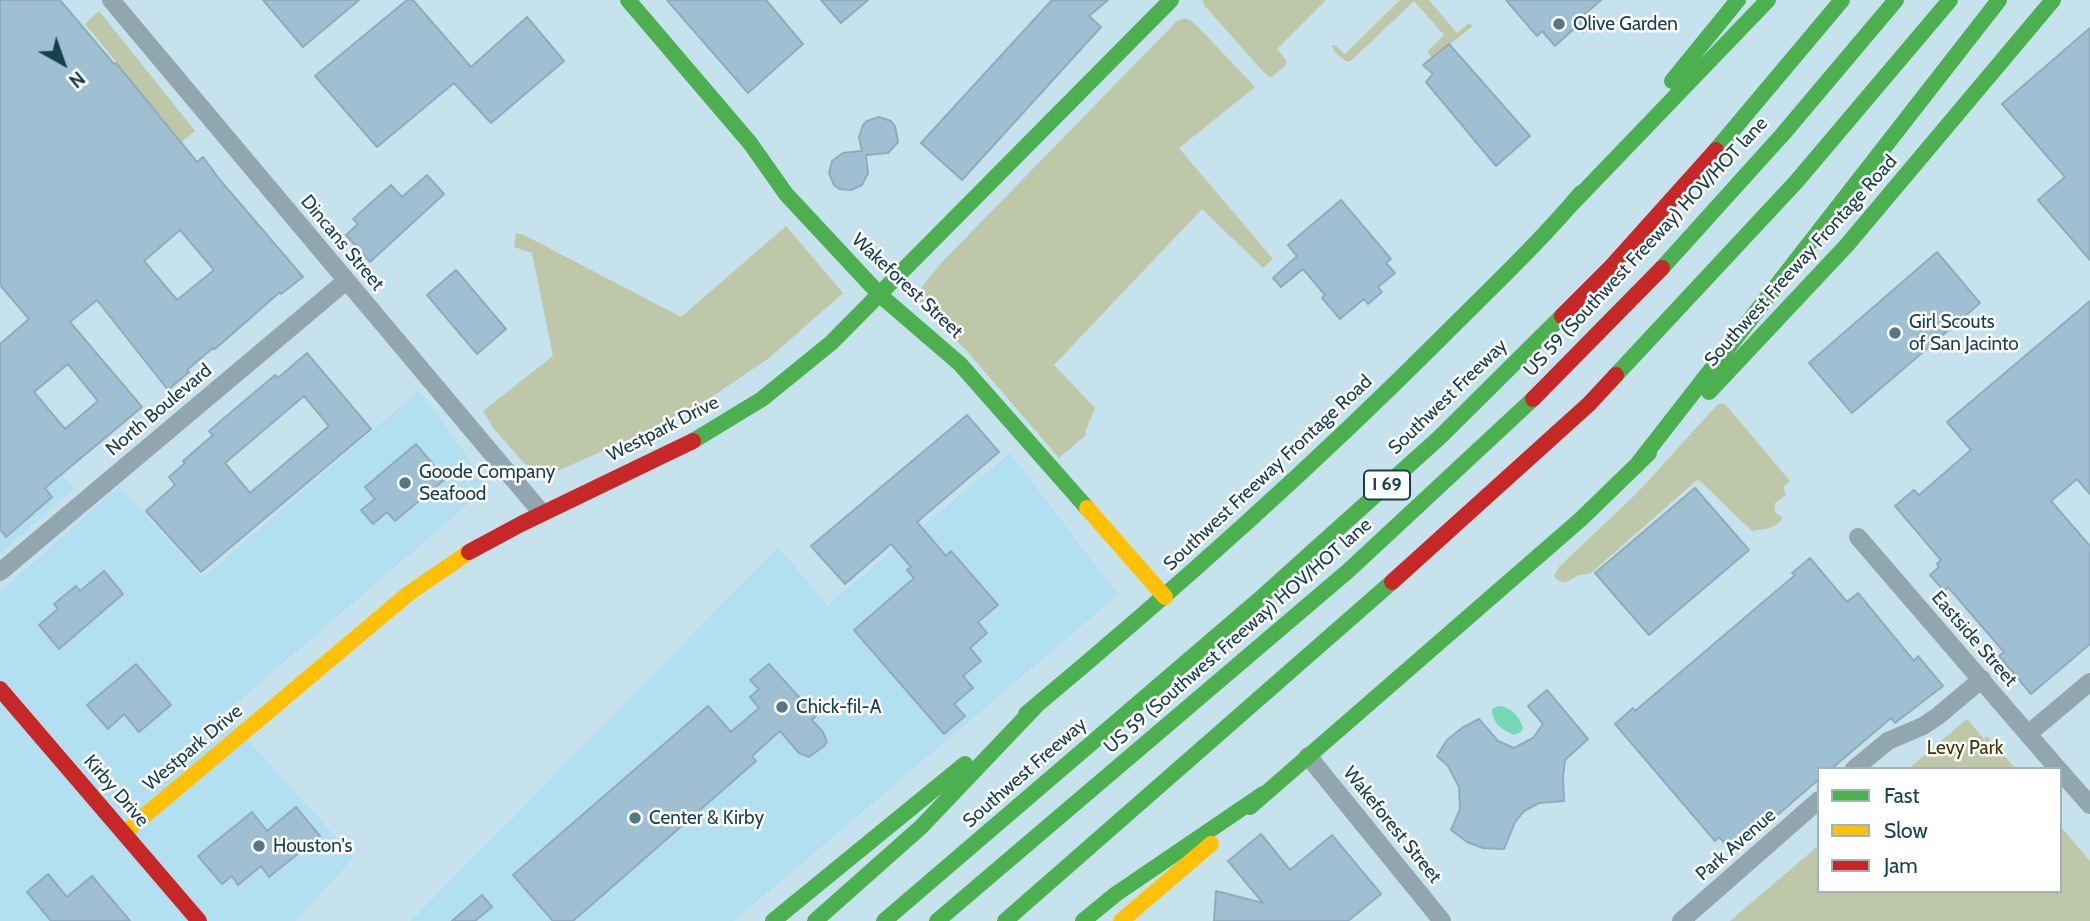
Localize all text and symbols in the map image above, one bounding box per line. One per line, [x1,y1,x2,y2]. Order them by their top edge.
place label: Olive Garden [1573,13,1678,35]
marker: Olive Garden [1551,16,1567,32]
north arrow [28,28,98,98]
text: N [64,66,89,93]
street label: US 59 (Southwest Freeway) HOV/HOT lane [1519,112,1773,382]
street label: Southwest Freeway Frontage Road [1700,151,1902,371]
street label: Dincans Street [295,191,389,295]
street label: Wakeforest Street [847,229,967,343]
place label: Girl Scouts of San Jacinto [1909,311,2019,355]
marker: Girl Scouts of San Jacinto [1887,325,1903,341]
street label: Southwest Freeway [1384,335,1512,459]
street label: North Boulevard [102,359,216,461]
street label: Southwest Freeway Frontage Road [1159,370,1377,576]
street label: Westpark Drive [603,391,723,467]
place label: Goode Company Seafood [419,461,555,505]
road number: I 69 [1364,471,1410,500]
marker: Goode Company Seafood [397,475,413,491]
street label: US 59 (Southwest Freeway) HOV/HOT lane [1100,514,1376,758]
street label: Eastside Street [1926,587,2022,691]
place label: Chick-fil-A [796,696,881,718]
marker: Chick-fil-A [774,699,790,715]
street label: Westpark Drive [139,700,247,796]
street label: Southwest Freeway [959,713,1091,833]
park label: Levy Park [1927,737,2003,759]
street label: Kirby Drive [79,750,153,832]
street label: Wakeforest Street [1338,762,1446,888]
legend [1817,767,2062,893]
text: Fast [1884,783,1920,808]
street label: Park Avenue [1691,804,1781,886]
place label: Center & Kirby [649,807,764,829]
marker: Center & Kirby [627,810,643,826]
text: Slow [1884,818,1928,843]
place label: Houston's [273,835,352,857]
marker: Houston's [251,838,267,854]
text: Jam [1884,853,1918,878]

